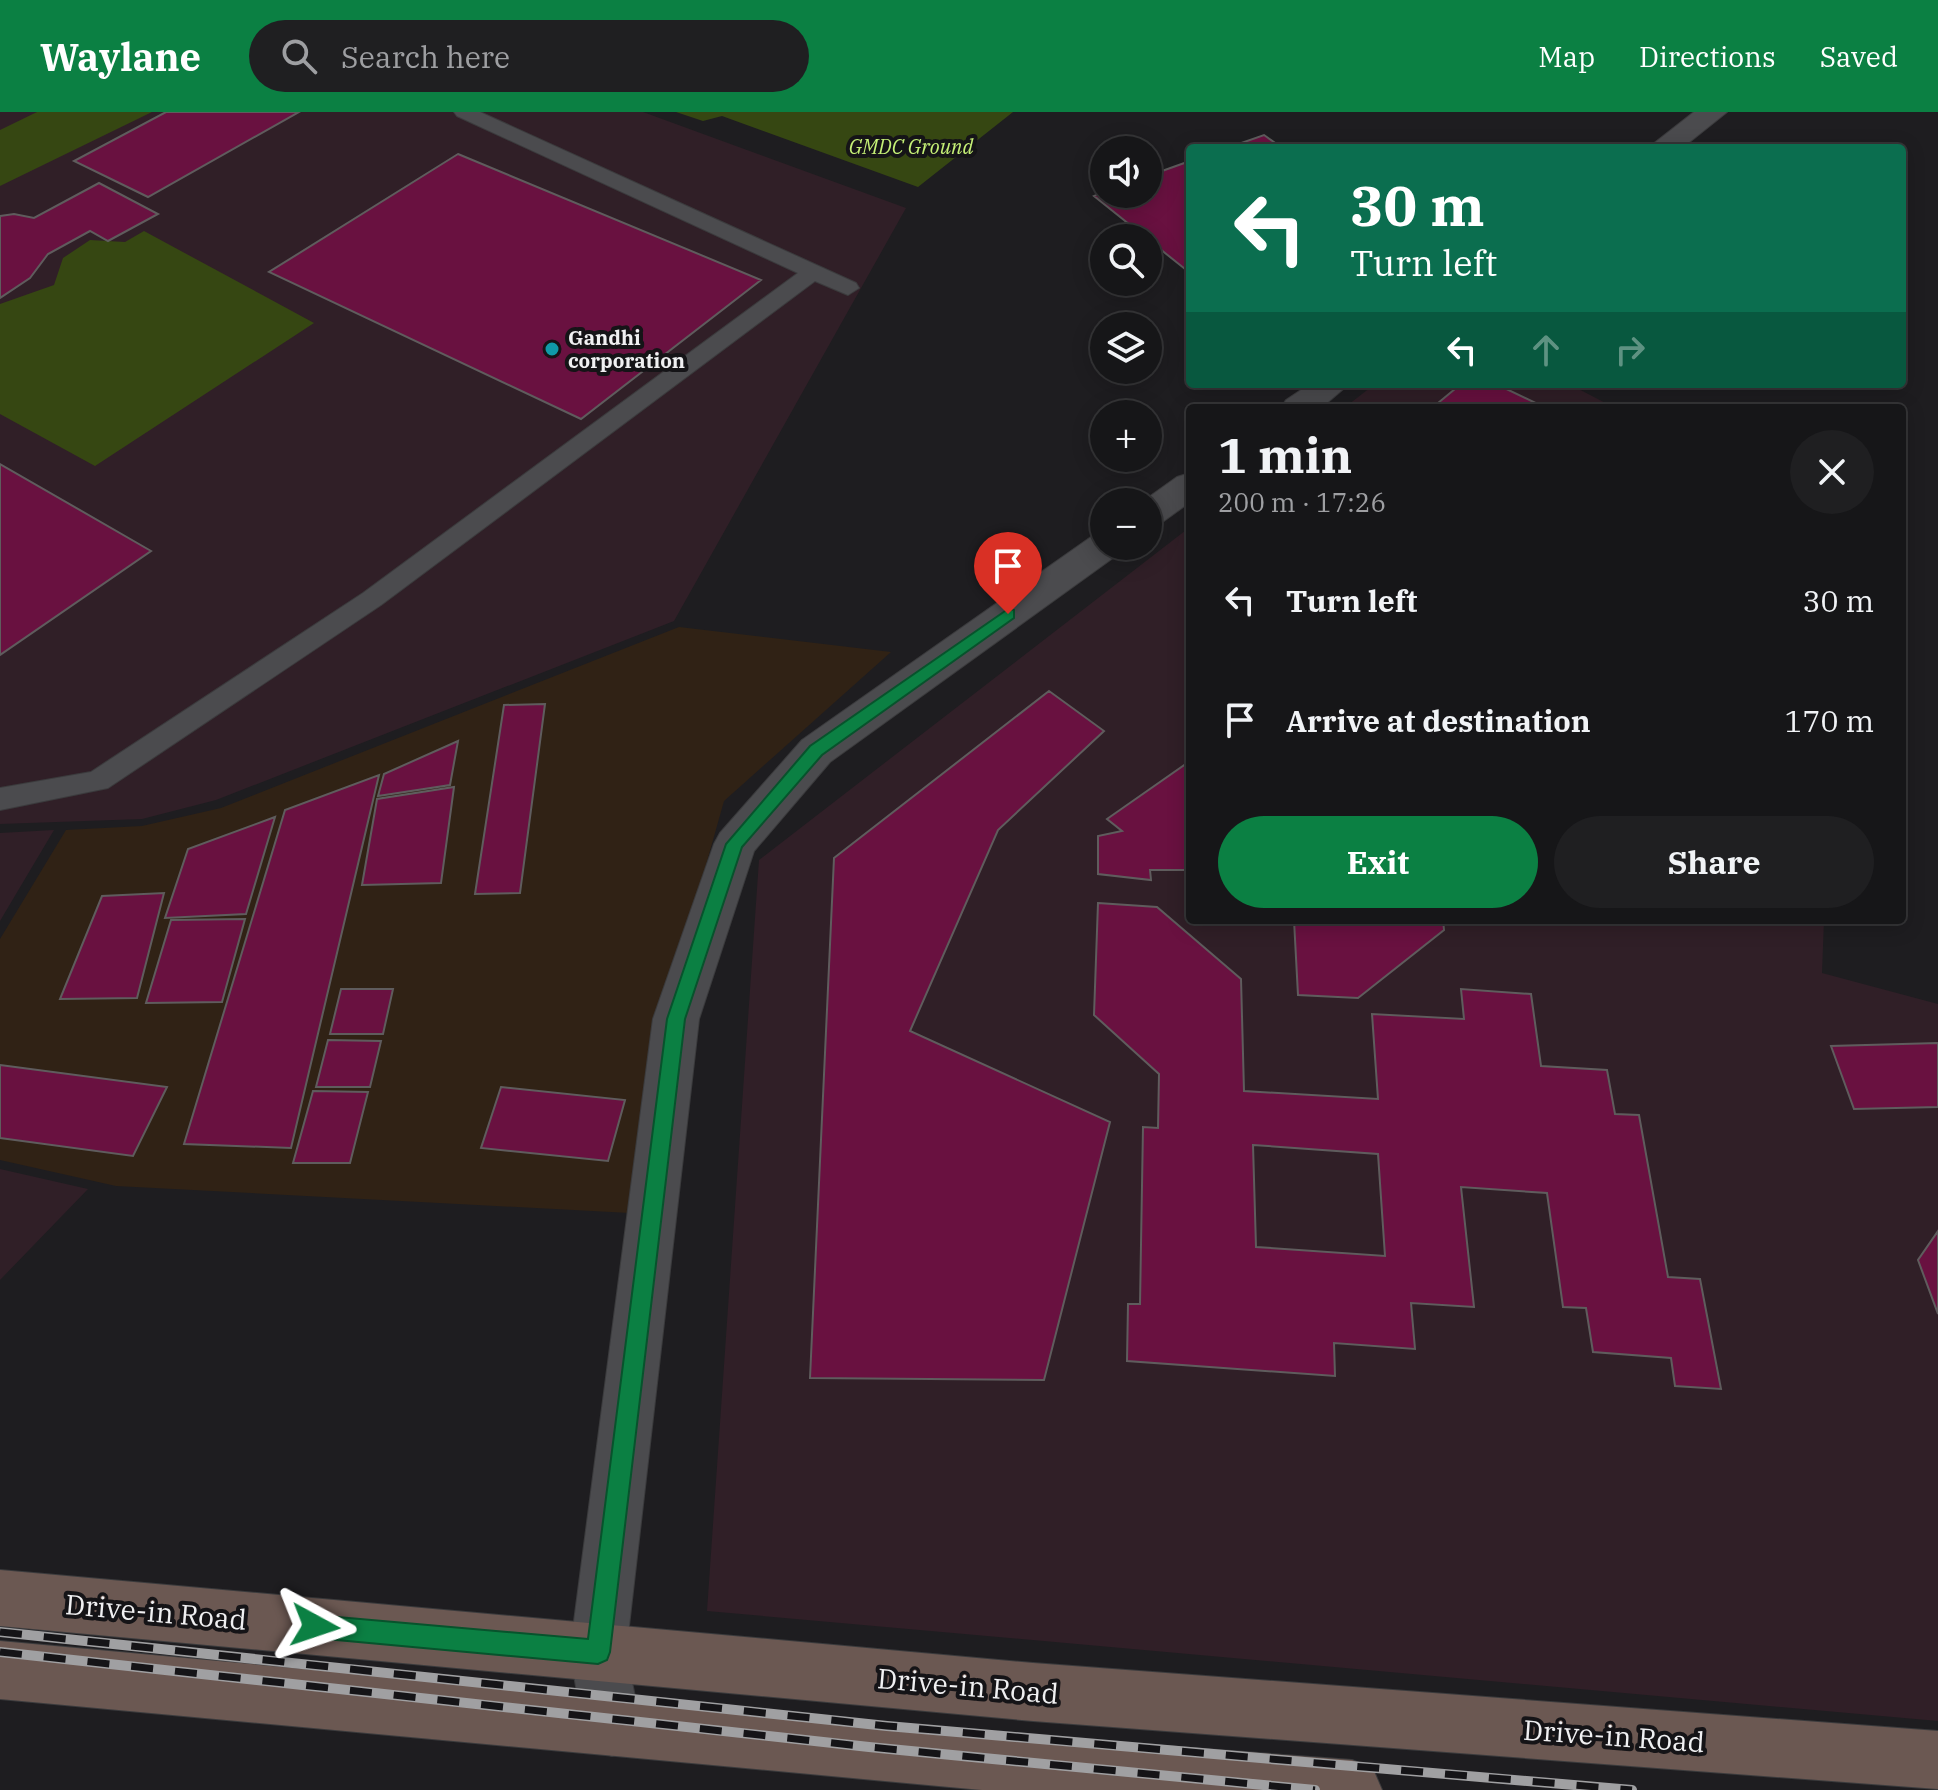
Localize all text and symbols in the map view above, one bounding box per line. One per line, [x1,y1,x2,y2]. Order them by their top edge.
search box [249,20,809,92]
text: Waylane [40,32,201,81]
icon: search [277,34,321,78]
text: Search here [341,37,510,76]
text: Map [1538,38,1595,75]
text: Directions [1639,38,1776,75]
text: Saved [1820,38,1898,75]
park label: GMDC Ground [849,133,974,160]
map controls [1090,136,1162,560]
button: sound [1090,136,1162,208]
text: 30 m [1350,169,1485,241]
icon: left [1218,176,1322,280]
button: search [1090,224,1162,296]
text: Turn left [1350,239,1497,286]
button: layers [1090,312,1162,384]
place label: Gandhi corporation [568,324,685,374]
icon: left [1440,328,1484,372]
icon: ahead [1524,328,1568,372]
icon: right [1608,328,1652,372]
marker: Gandhi corporation [543,340,561,358]
button: + [1090,400,1162,472]
text: 1 min [1218,424,1352,486]
button: close [1790,430,1874,514]
text: 200 m · 17:26 [1218,485,1386,519]
button: − [1090,488,1162,560]
pin [974,532,1042,614]
icon: arrive [986,544,1030,588]
icon: left [1218,578,1262,622]
text: Turn left [1286,581,1418,620]
text: 30 m [1802,581,1874,620]
icon: arrive [1218,698,1262,742]
text: Arrive at destination [1286,701,1591,740]
text: 170 m [1784,701,1874,740]
button: Exit [1218,816,1538,908]
button: Share [1554,816,1874,908]
position arrow [273,1584,357,1668]
street label: Drive-in Road [64,1585,248,1638]
street label: Drive-in Road [876,1659,1060,1712]
street label: Drive-in Road [1522,1711,1706,1760]

